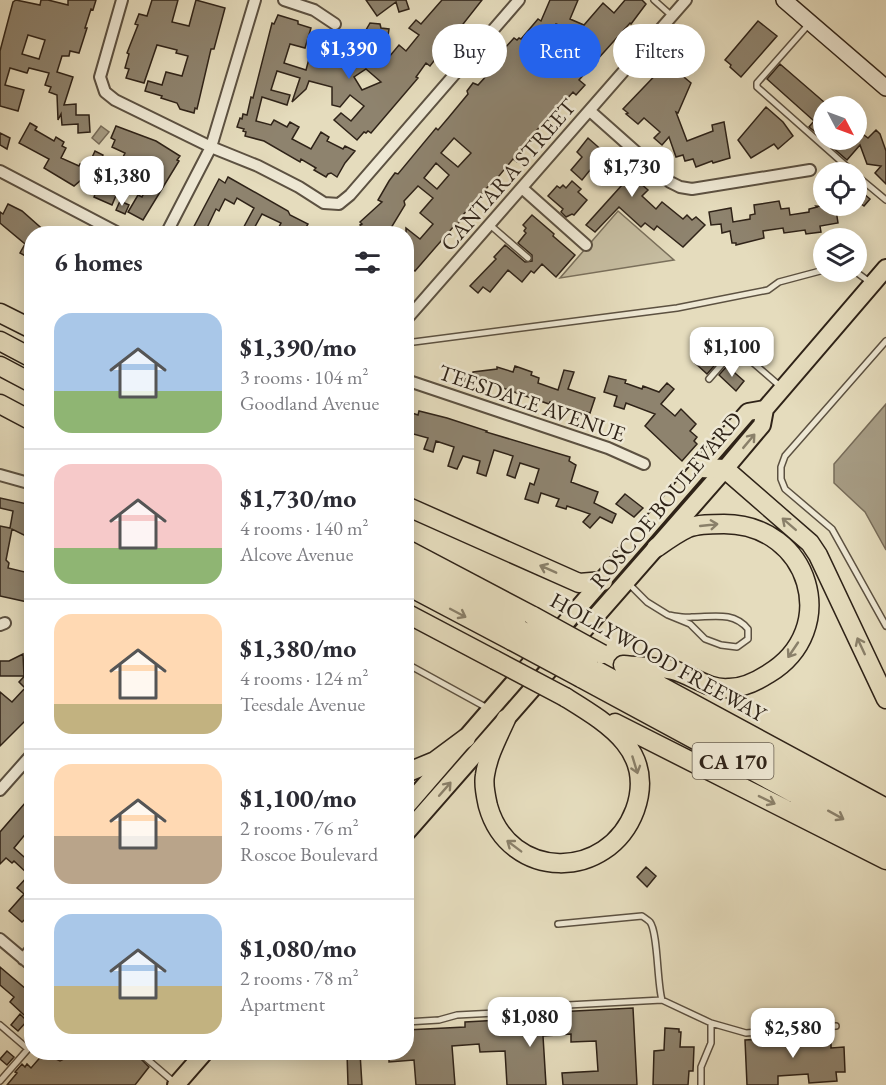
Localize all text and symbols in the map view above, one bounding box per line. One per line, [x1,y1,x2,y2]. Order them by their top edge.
chip: Buy [432,24,507,78]
chip: Rent [519,24,601,78]
chip: Filters [613,24,705,78]
pin: $1,390 [300,29,398,80]
text: $1,390 [321,35,377,61]
street label: CANTARA STREET [434,93,582,257]
north arrow [813,96,867,150]
map controls [813,96,867,282]
pin: $1,730 [583,147,681,198]
text: $1,730 [604,153,660,179]
pin: $1,380 [73,156,171,207]
text: $1,380 [94,162,150,188]
button: locate [813,162,867,216]
button: layers [813,228,867,282]
text: 6 homes [54,245,143,279]
icon: filters [351,246,384,279]
pin: $1,100 [683,327,781,378]
text: $1,390/mo [240,330,356,364]
text: $1,100 [704,333,760,359]
icon: home [102,337,174,409]
street label: TEESDALE AVENUE [435,357,629,449]
text: 3 rooms · 104 m² [240,364,368,390]
text: Goodland Avenue [240,390,379,416]
street label: ROSCOE BOULEVARD [583,405,749,595]
one-way arrow [742,434,756,449]
text: $1,730/mo [240,481,356,515]
icon: home [102,488,174,560]
text: 4 rooms · 140 m² [240,515,368,541]
one-way arrow [782,517,797,531]
one-way arrow [699,519,718,530]
text: Alcove Avenue [240,541,353,567]
one-way arrow [539,563,558,574]
street label: HOLLYWOOD FREEWAY [545,586,772,729]
one-way arrow [449,607,466,619]
text: $1,380/mo [240,631,356,665]
icon: home [102,638,174,710]
one-way arrow [854,638,866,656]
one-way arrow [787,641,799,657]
text: 4 rooms · 124 m² [240,665,368,691]
text: Teesdale Avenue [240,691,365,717]
road number: CA 170 [692,743,774,779]
one-way arrow [630,755,641,774]
text: $1,100/mo [240,781,356,815]
one-way arrow [438,782,452,797]
icon: home [102,788,174,860]
one-way arrow [757,795,775,807]
one-way arrow [826,810,844,821]
text: 2 rooms · 76 m² [240,815,359,841]
one-way arrow [507,840,523,852]
text: Roscoe Boulevard [240,841,378,867]
text: $1,080/mo [240,931,356,965]
icon: home [102,938,174,1010]
text: 2 rooms · 78 m² [240,965,359,991]
text: Apartment [240,991,325,1017]
pin: $1,080 [481,997,579,1048]
text: $1,080 [502,1003,558,1029]
pin: $2,580 [744,1008,842,1059]
text: $2,580 [765,1014,821,1040]

